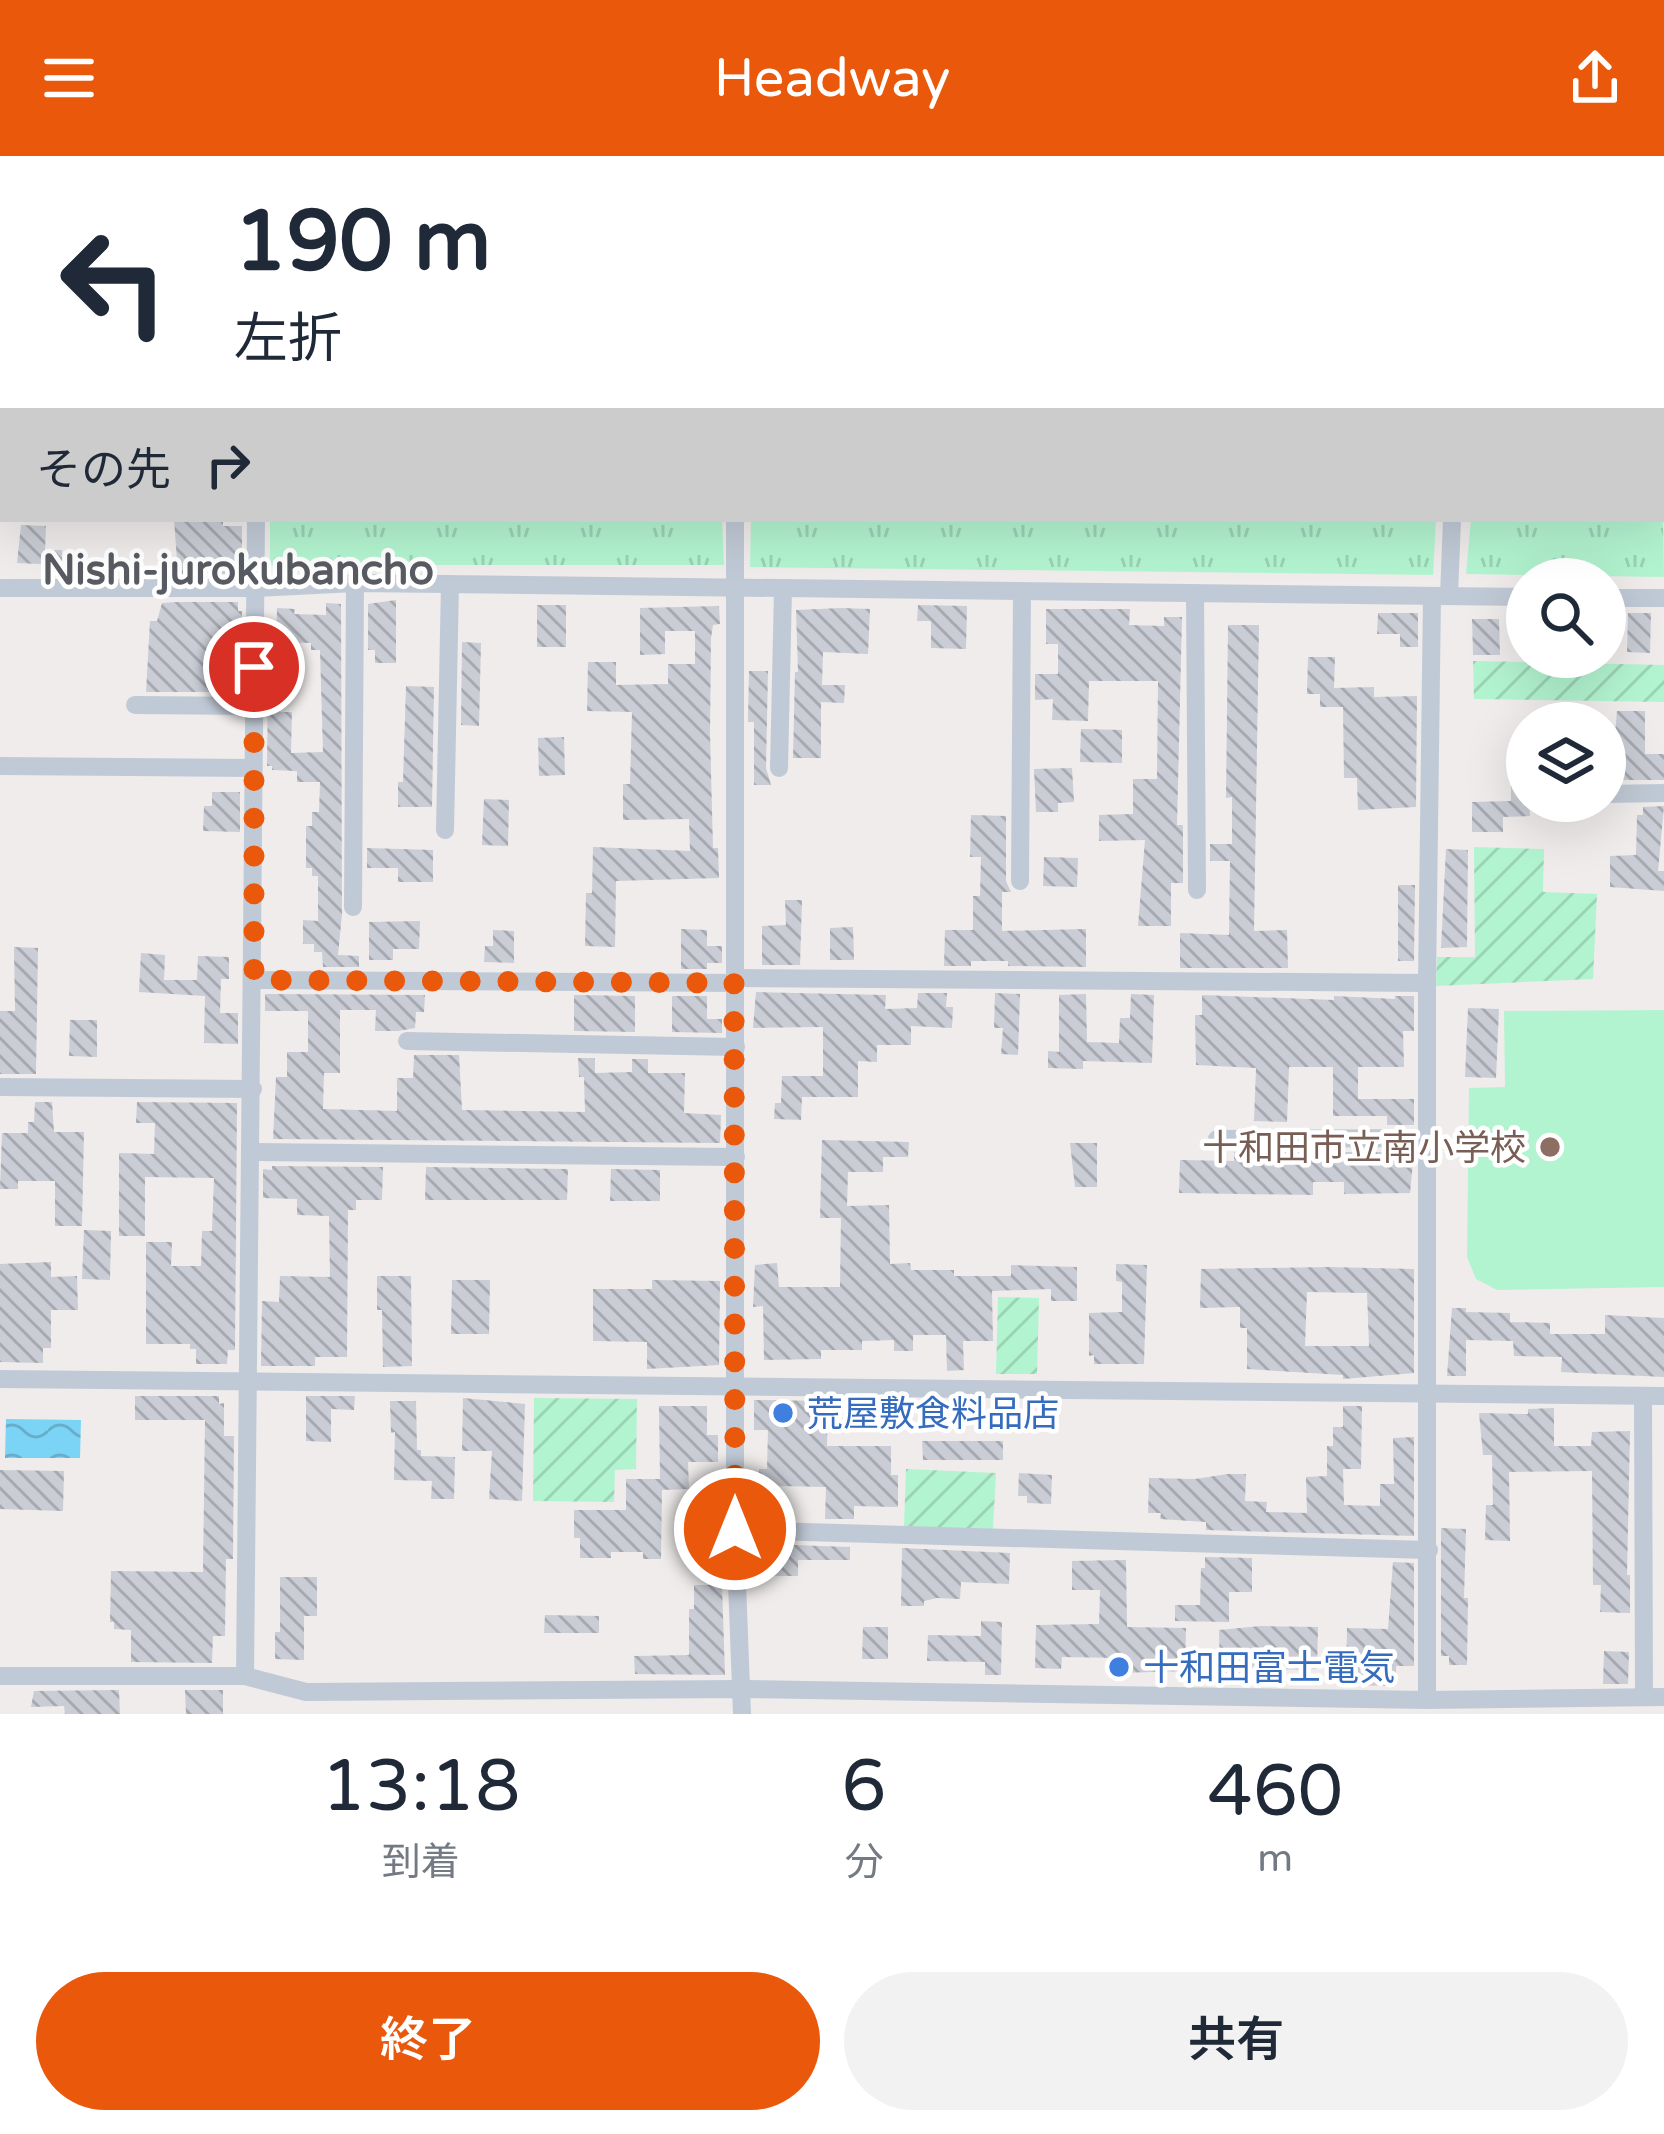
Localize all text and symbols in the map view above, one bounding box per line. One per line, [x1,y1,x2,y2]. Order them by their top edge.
icon: menu [36,45,102,111]
icon: share [1562,45,1628,111]
text: Headway [714,46,950,111]
text: 190 m [234,192,491,293]
icon: left [36,204,192,360]
text: 左折 [234,307,342,372]
icon: right [195,432,261,498]
text: その先 [36,444,171,498]
district label: Nishi-jurokubancho [42,545,434,596]
map controls [1506,558,1626,822]
button: search [1506,558,1626,678]
pin [203,616,305,718]
icon: arrive [221,634,287,700]
button: layers [1506,702,1626,822]
place label: 十和田市立南小学校 [1202,1127,1526,1170]
marker: 十和田市立南小学校 [1537,1134,1563,1160]
place label: 荒屋敷食料品店 [807,1393,1059,1436]
marker: 荒屋敷食料品店 [770,1400,796,1426]
position arrow [672,1466,798,1592]
place label: 十和田富士電気 [1143,1647,1395,1690]
marker: 十和田富士電気 [1106,1654,1132,1680]
text: 13:18 [321,1744,520,1831]
text: 6 [841,1744,887,1831]
text: 460 [1207,1749,1343,1836]
text: m [1257,1835,1293,1882]
text: 到着 [382,1839,460,1886]
text: 分 [844,1839,883,1886]
button: 終了 [36,1972,820,2110]
button: 共有 [844,1972,1628,2110]

